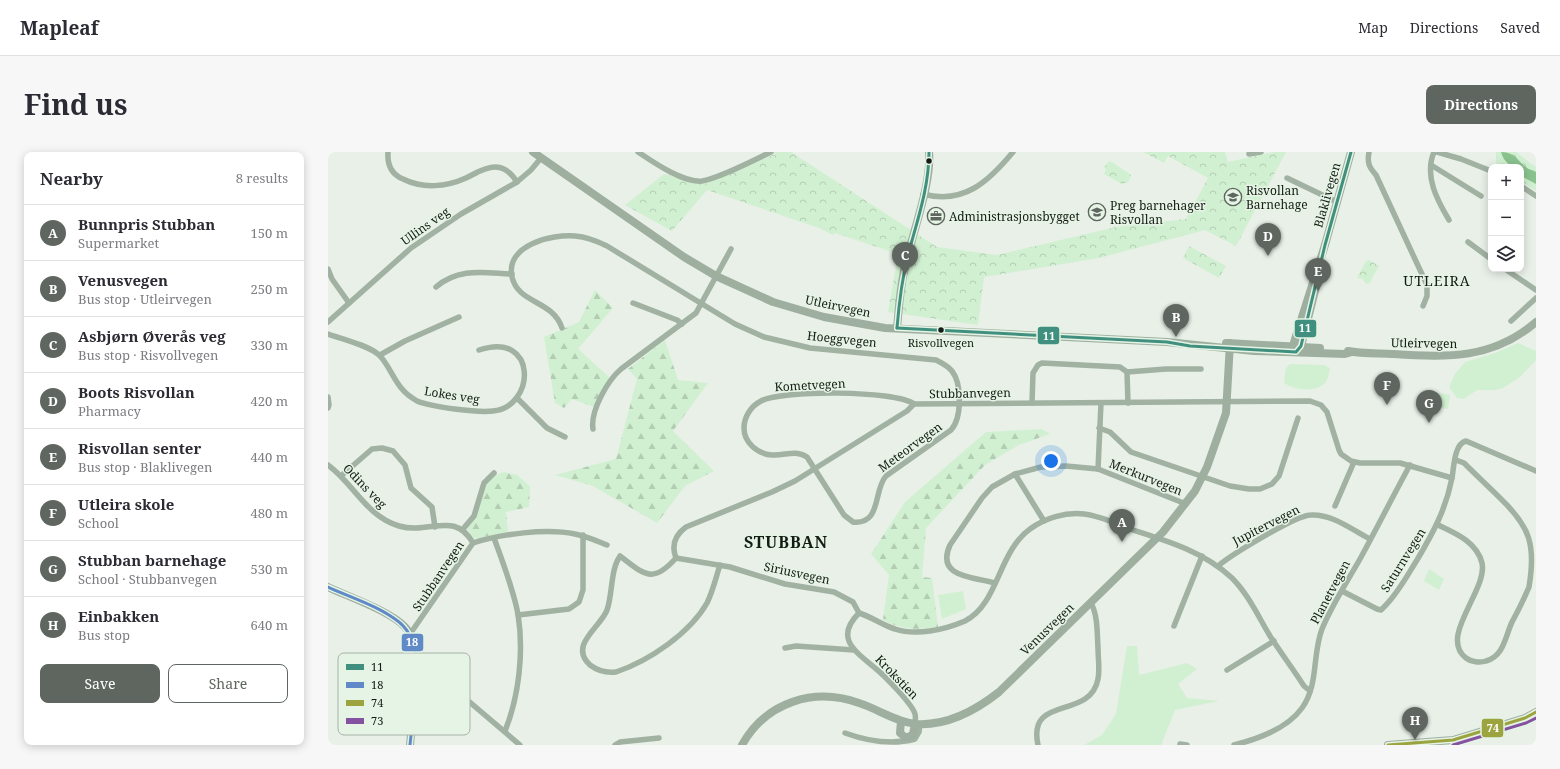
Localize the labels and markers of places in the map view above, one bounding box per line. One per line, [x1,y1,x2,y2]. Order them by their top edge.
unlabelled marker [924,156,934,166]
place label: Risvollan Barnehage [1246,182,1308,213]
school or university icon: Risvollan Barnehage [1223,187,1243,207]
place label: Preg barnehager Risvollan [1110,197,1206,228]
school or university icon: Preg barnehager Risvollan [1087,202,1107,222]
office icon: Administrasjonsbygget [926,206,946,226]
place label: Administrasjonsbygget [949,208,1080,225]
pin: D [1255,223,1281,256]
pin: C [892,242,918,275]
pin: E [1305,258,1331,291]
pin: B [1163,304,1189,337]
marker: Risvollvegen [936,325,946,335]
place label: Risvollvegen [908,335,974,350]
pin: F [1374,372,1400,405]
pin: G [1416,390,1442,423]
pin: A [1109,509,1135,542]
pin: H [1402,707,1428,740]

